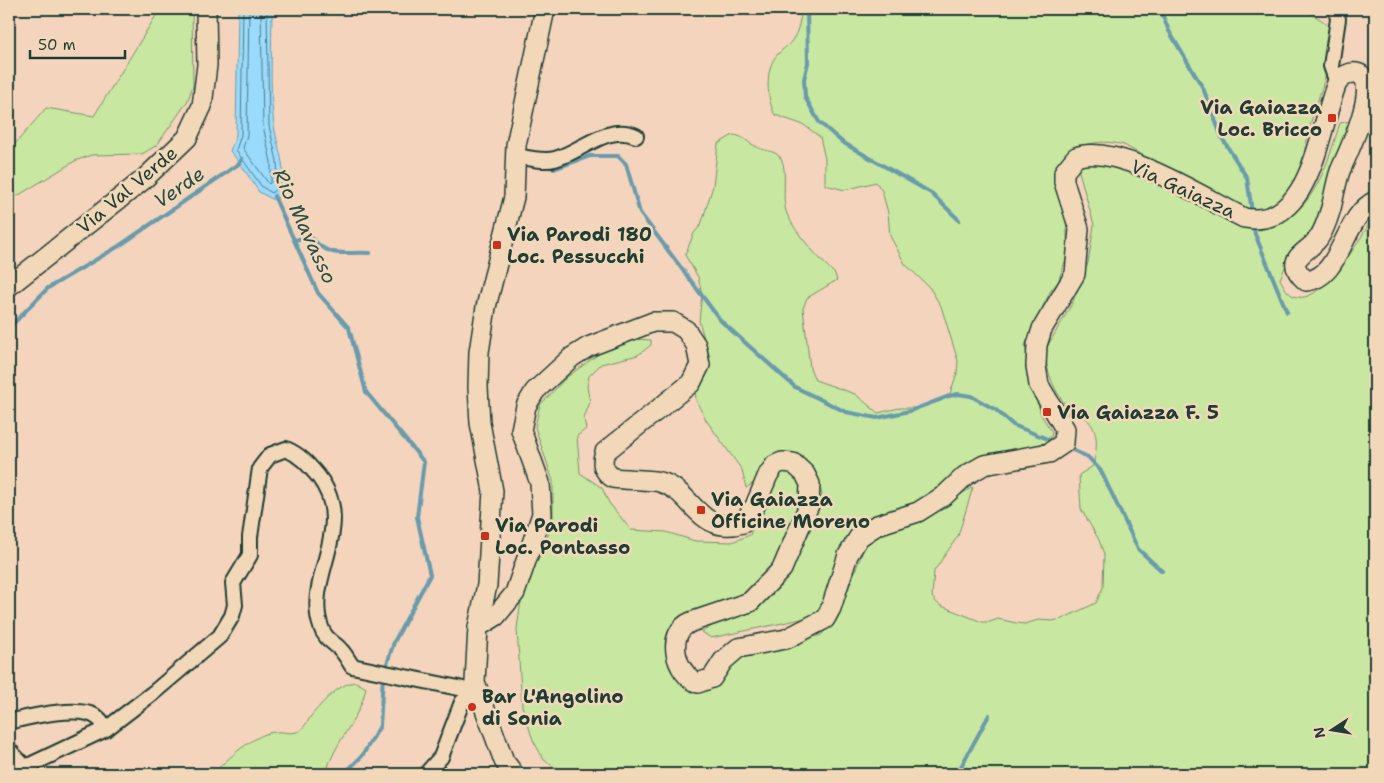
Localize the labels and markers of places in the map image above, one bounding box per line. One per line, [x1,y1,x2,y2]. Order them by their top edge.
place label: Via Gaiazza Loc. Bricco [1200,95,1322,142]
marker: Via Gaiazza Loc. Bricco [1326,112,1338,124]
place label: Via Parodi 180 Loc. Pessucchi [507,222,652,269]
marker: Via Parodi 180 Loc. Pessucchi [491,239,503,251]
place label: Via Gaiazza F. 5 [1057,400,1219,425]
marker: Via Gaiazza F. 5 [1041,406,1053,418]
place label: Via Gaiazza Officine Moreno [711,487,870,534]
marker: Via Gaiazza Officine Moreno [695,504,707,516]
place label: Via Parodi Loc. Pontasso [495,513,630,560]
marker: Via Parodi Loc. Pontasso [479,530,491,542]
place label: Bar L'Angolino di Sonia [482,684,624,731]
marker: Bar L'Angolino di Sonia [466,701,478,713]

